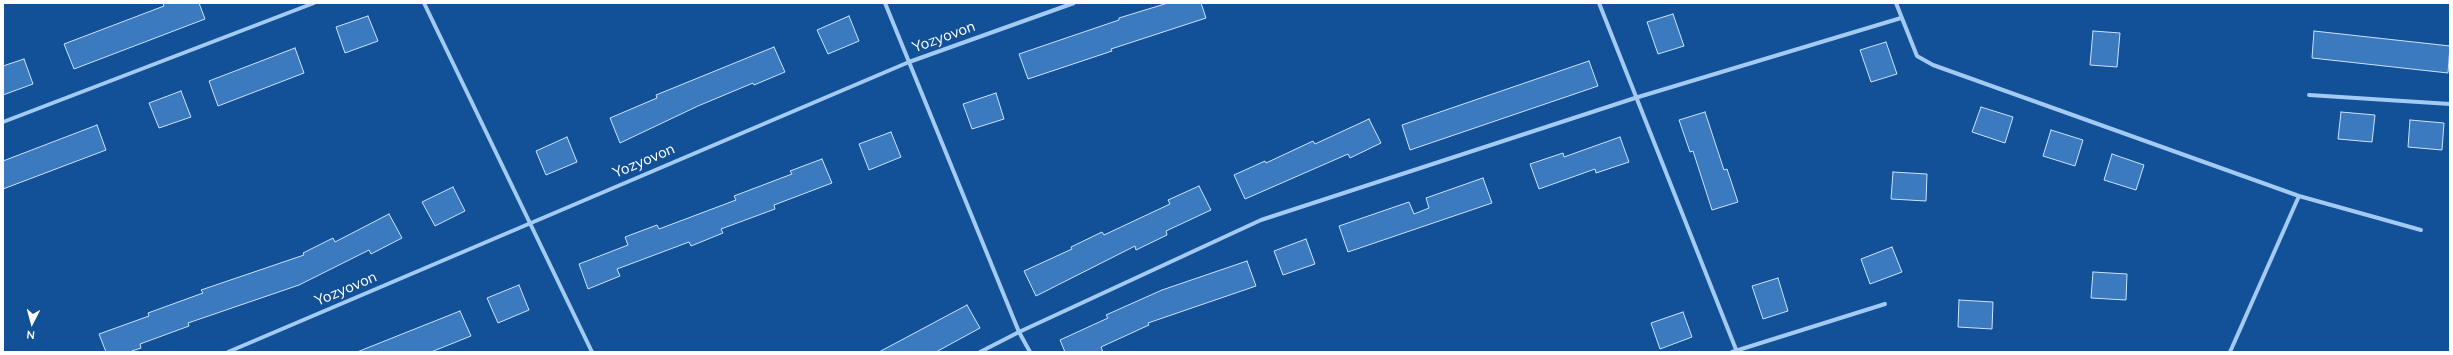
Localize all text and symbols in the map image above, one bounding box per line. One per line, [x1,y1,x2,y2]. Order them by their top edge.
street label: Yozyovon [910,17,978,57]
street label: Yozyovon [610,140,678,182]
street label: Yozyovon [312,268,380,310]
north arrow [12,303,52,343]
text: N [26,328,36,342]

